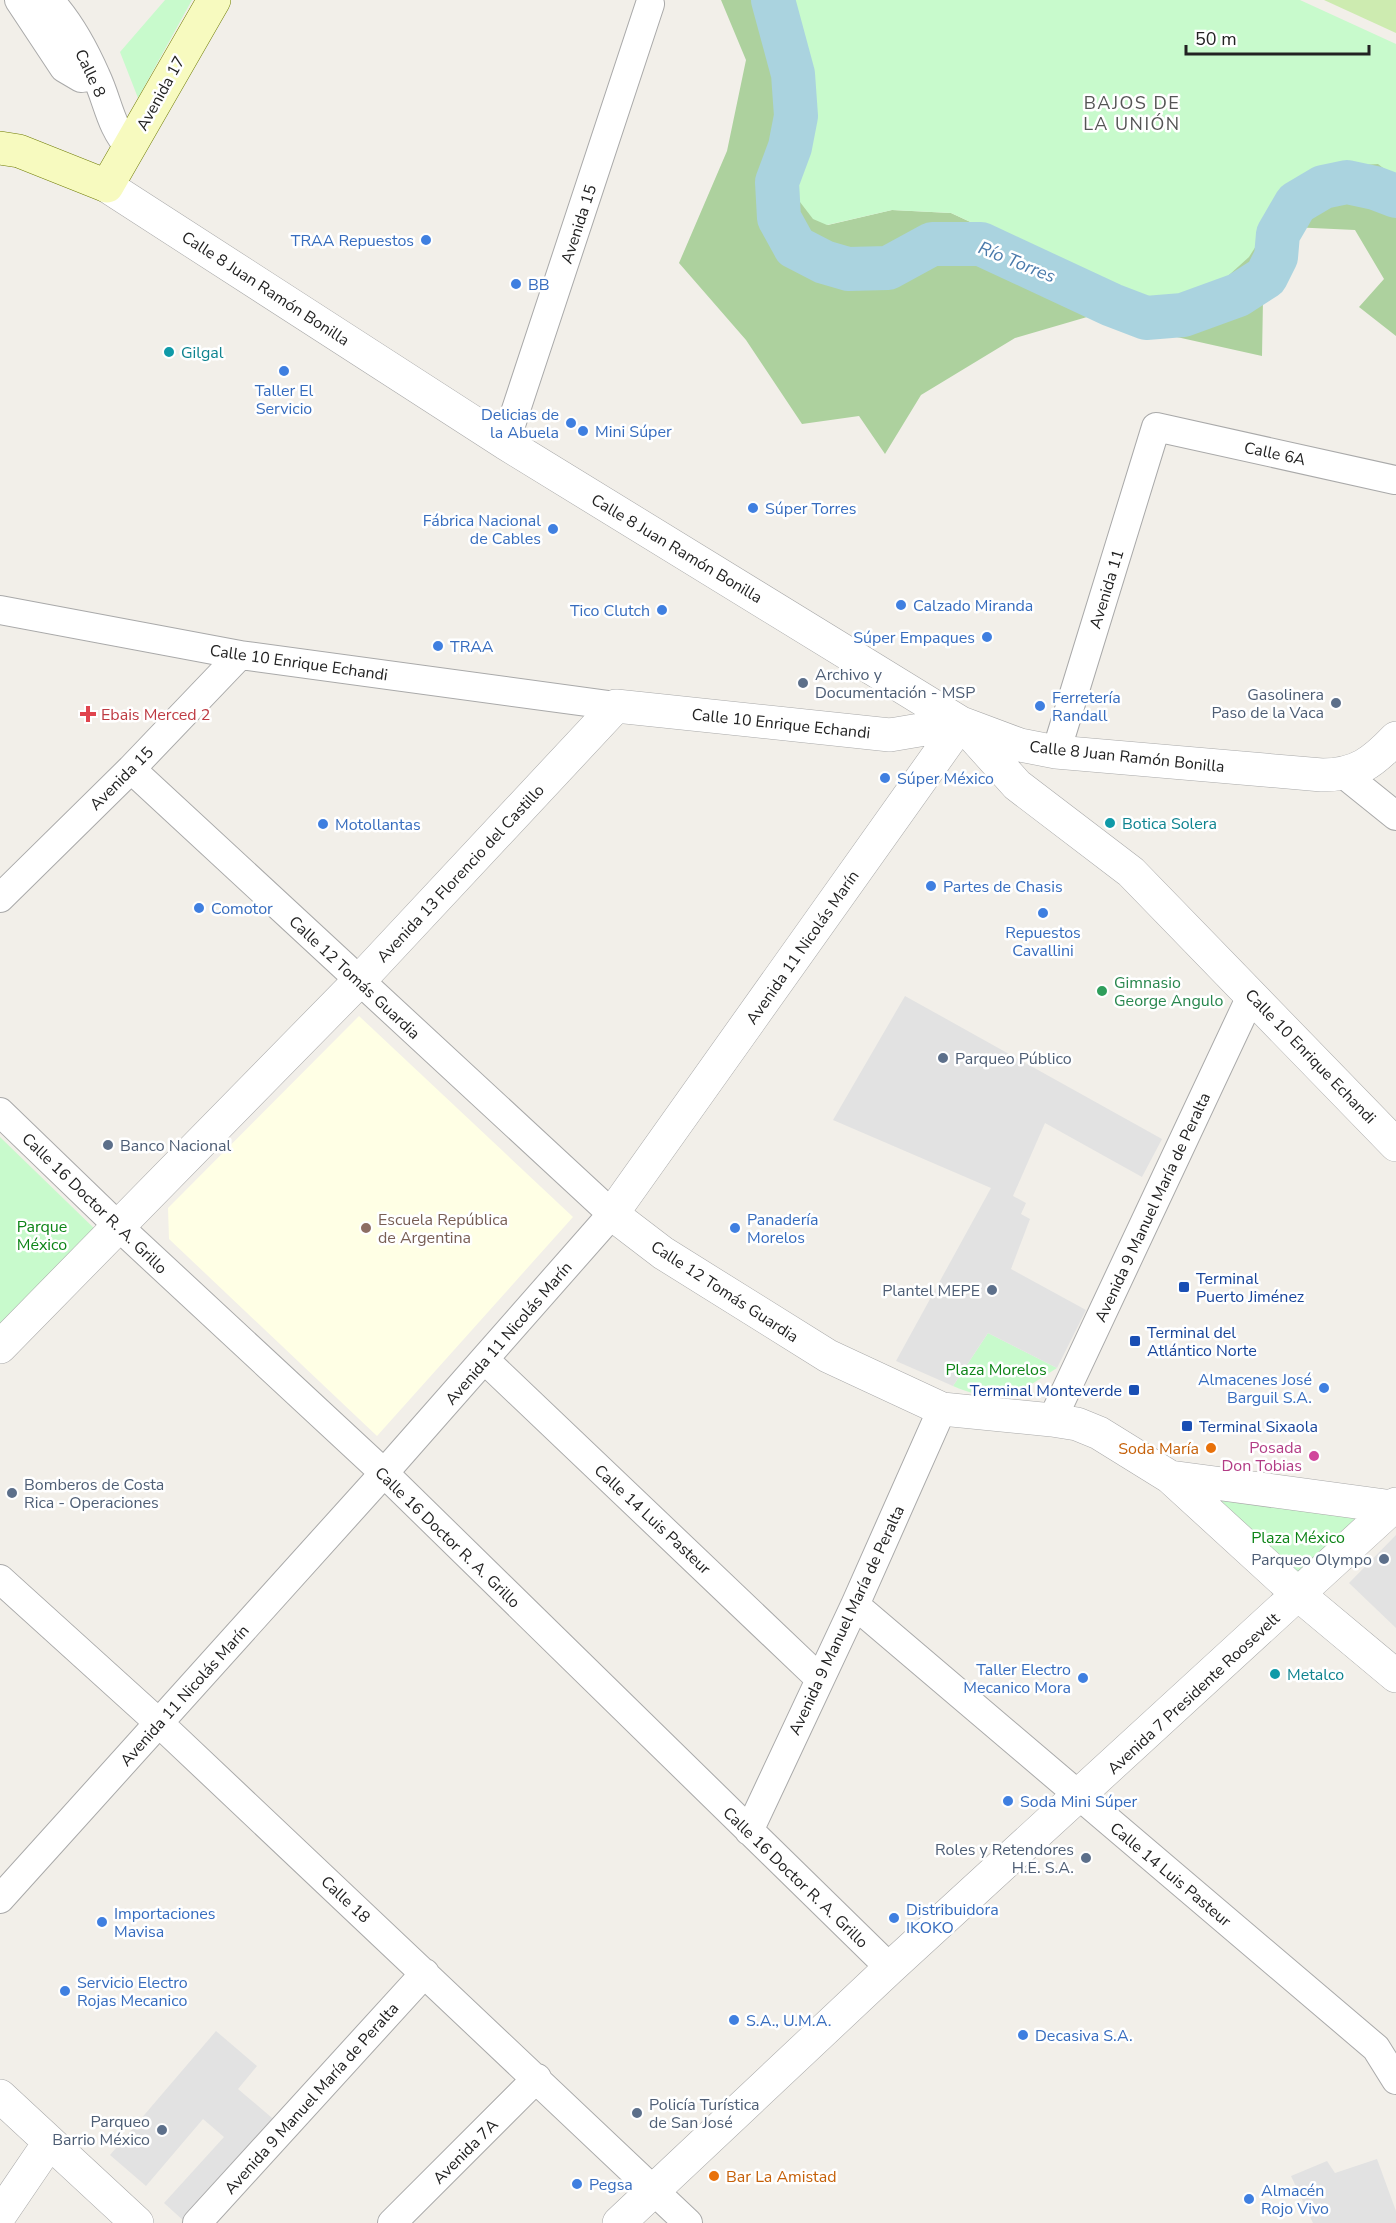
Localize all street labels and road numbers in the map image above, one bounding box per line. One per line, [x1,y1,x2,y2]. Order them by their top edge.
street label: Calle 8 [69,46,111,101]
street label: Avenida 17 [131,52,190,135]
street label: Avenida 15 [556,182,602,267]
street label: Calle 8 Juan Ramón Bonilla [177,226,354,351]
street label: Calle 6A [1242,437,1308,471]
street label: Calle 8 Juan Ramón Bonilla [587,489,766,609]
street label: Avenida 11 [1084,547,1129,632]
street label: Calle 10 Enrique Echandi [208,640,389,686]
street label: Calle 10 Enrique Echandi [691,704,871,744]
street label: Calle 8 Juan Ramón Bonilla [1028,736,1225,778]
street label: Avenida 15 [85,742,158,815]
street label: Avenida 13 Florencio del Castillo [372,780,549,968]
street label: Avenida 11 Nicolás Marín [741,866,864,1029]
street label: Calle 12 Tomás Guardia [284,911,425,1044]
street label: Calle 10 Enrique Echandi [1240,985,1381,1129]
street label: Avenida 9 Manuel María de Peralta [1090,1089,1216,1326]
street label: Calle 16 Doctor R. A. Grillo [17,1128,172,1279]
street label: Calle 12 Tomás Guardia [646,1236,802,1348]
street label: Avenida 11 Nicolás Marín [440,1257,577,1410]
street label: Calle 14 Luis Pasteur [589,1460,716,1580]
street label: Calle 16 Doctor R. A. Grillo [370,1462,525,1613]
street label: Avenida 9 Manuel María de Peralta [784,1502,910,1739]
street label: Avenida 7 Presidente Roosevelt [1103,1608,1285,1780]
street label: Avenida 11 Nicolás Marín [115,1620,254,1771]
street label: Calle 16 Doctor R. A. Grillo [718,1802,873,1953]
street label: Calle 14 Luis Pasteur [1105,1818,1236,1932]
street label: Calle 18 [316,1871,375,1928]
street label: Avenida 9 Manuel María de Peralta [220,1998,404,2199]
street label: Avenida 7A [428,2114,503,2189]

